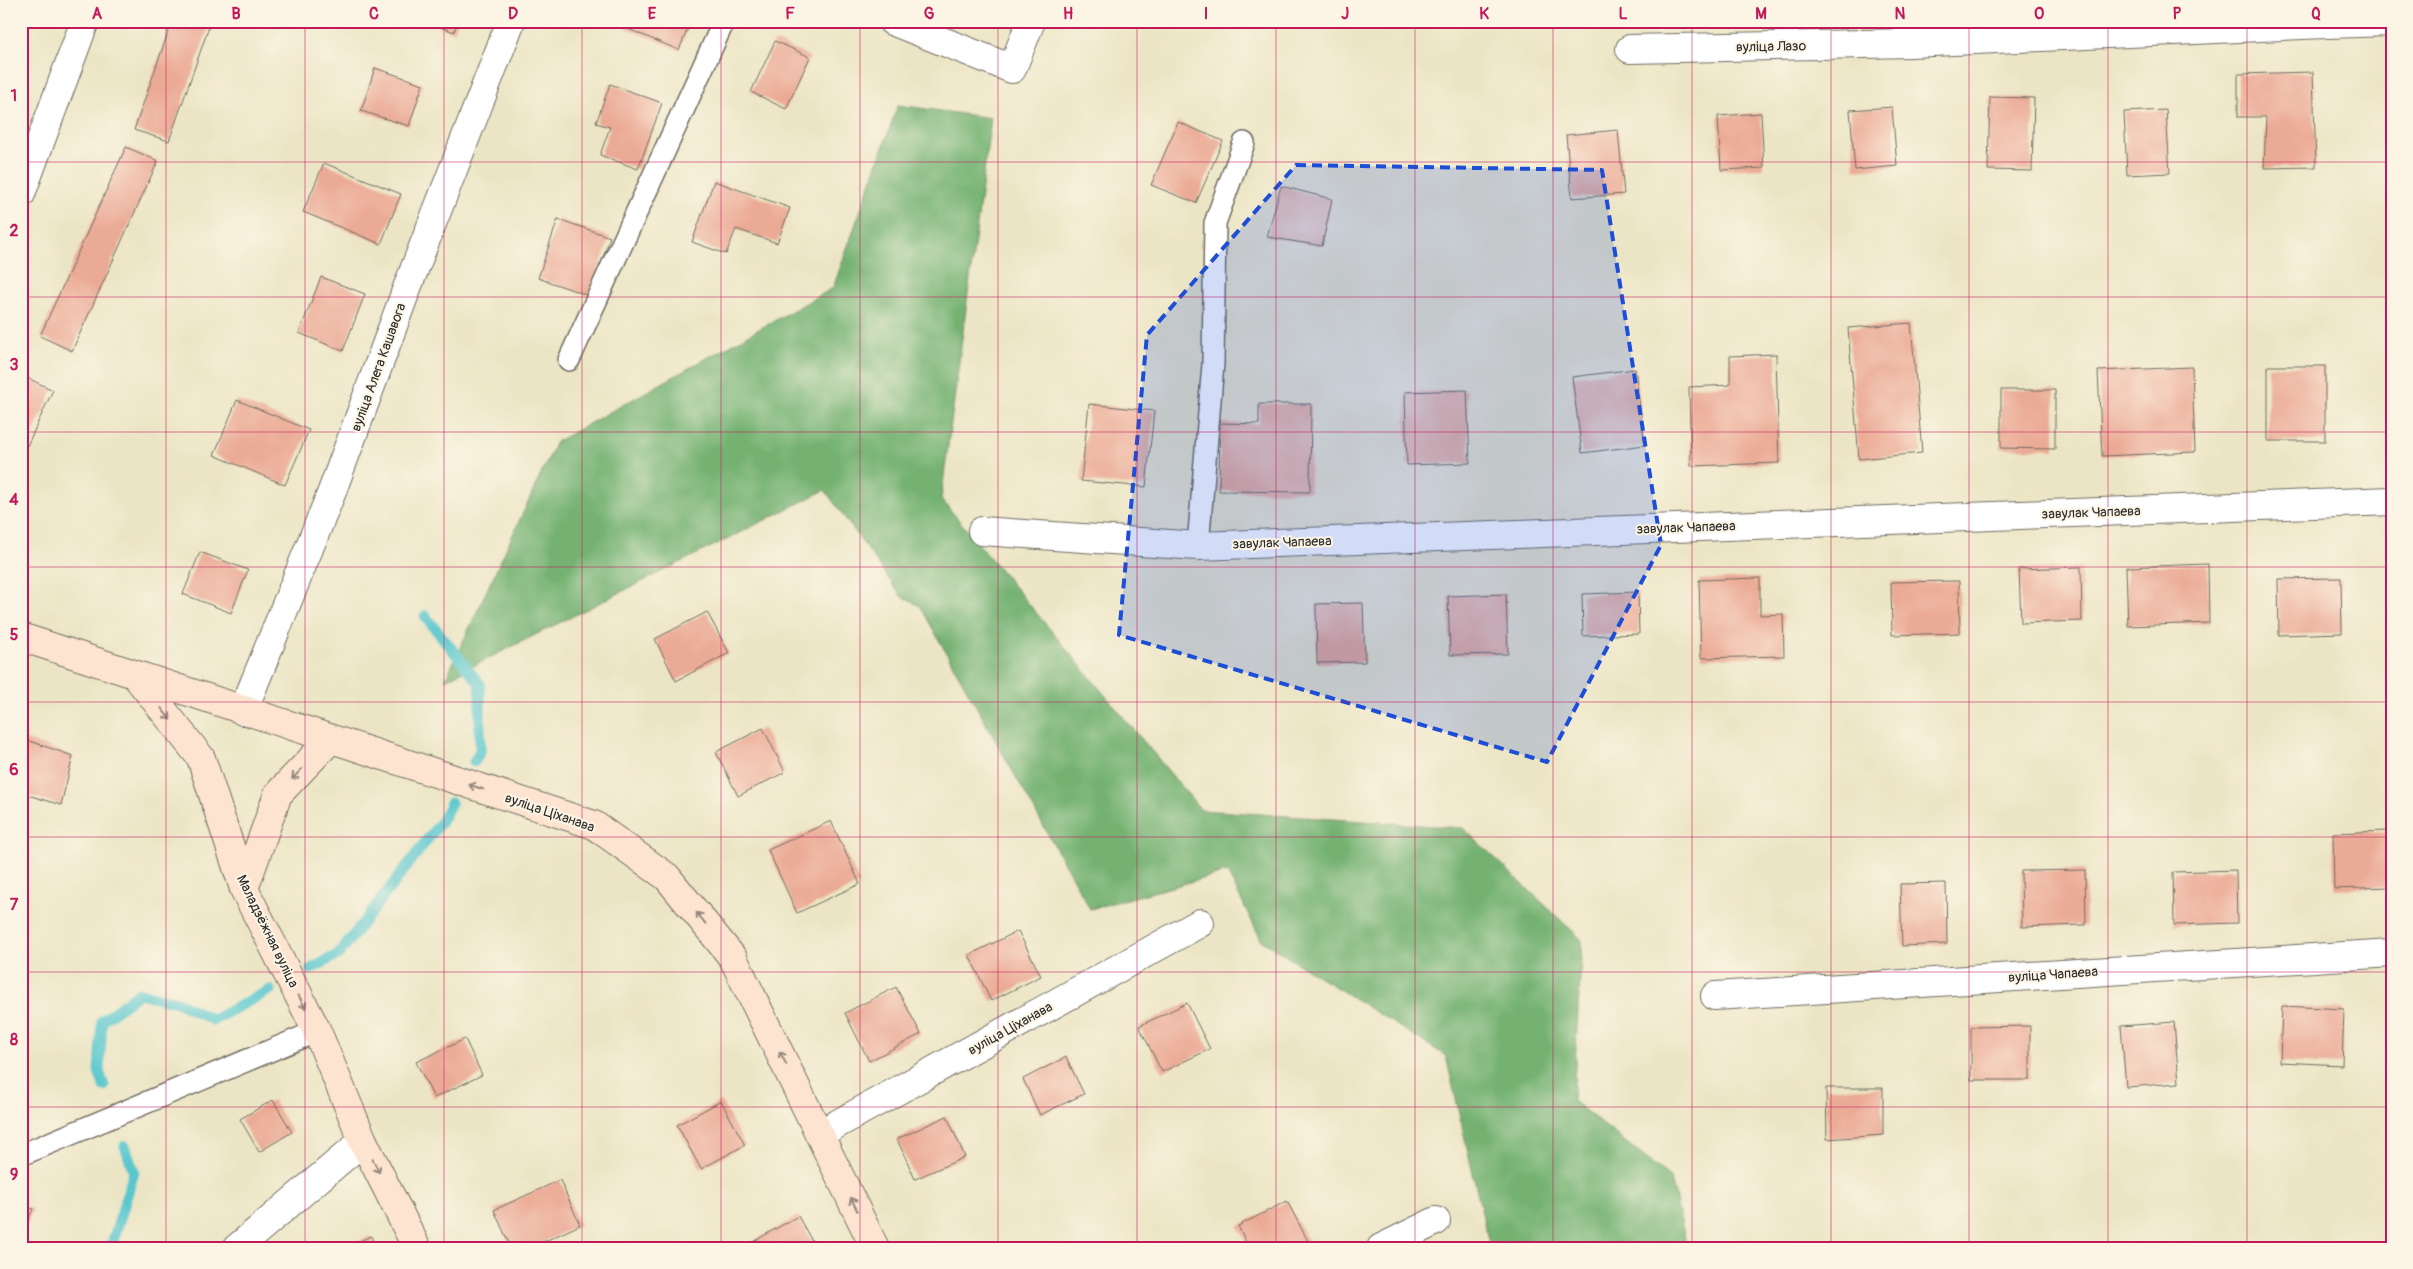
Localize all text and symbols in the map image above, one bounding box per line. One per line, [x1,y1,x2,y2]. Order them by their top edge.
text: A [92,4,103,24]
text: B [231,4,241,24]
text: C [369,4,379,24]
text: D [508,4,518,24]
text: E [648,4,657,24]
text: F [785,4,795,24]
text: G [924,4,935,24]
text: H [1063,4,1073,24]
text: I [1204,4,1208,24]
text: J [1341,4,1349,24]
text: K [1479,4,1489,24]
text: L [1618,4,1628,24]
text: M [1755,4,1767,24]
text: N [1895,4,1906,24]
text: O [2034,4,2044,24]
text: P [2173,4,2182,24]
text: Q [2311,4,2321,24]
street label: вуліца Лазо [1736,37,1807,56]
text: 1 [11,86,17,106]
text: 2 [10,221,19,241]
street label: вуліца Алега Кашавога [347,301,410,434]
text: 3 [10,355,19,375]
text: 4 [9,490,19,510]
street label: завулак Чапаева [2041,502,2141,523]
street label: завулак Чапаева [1636,517,1736,538]
street label: завулак Чапаева [1232,532,1332,553]
text: 5 [10,625,19,645]
one-way arrow [161,707,172,720]
text: 6 [9,760,19,780]
one-way arrow [291,768,303,781]
one-way arrow [468,781,484,791]
street label: вуліца Ціханава [503,789,597,836]
street label: Маладзёжная вуліца [233,872,302,990]
text: 7 [10,895,19,915]
one-way arrow [696,912,707,925]
street label: вуліца Чапаева [2008,963,2098,986]
one-way arrow [297,994,307,1009]
street label: вуліца Ціханава [965,998,1055,1059]
text: 8 [10,1030,18,1050]
one-way arrow [778,1051,787,1066]
one-way arrow [371,1158,381,1173]
text: 9 [10,1165,18,1185]
one-way arrow [849,1197,859,1212]

